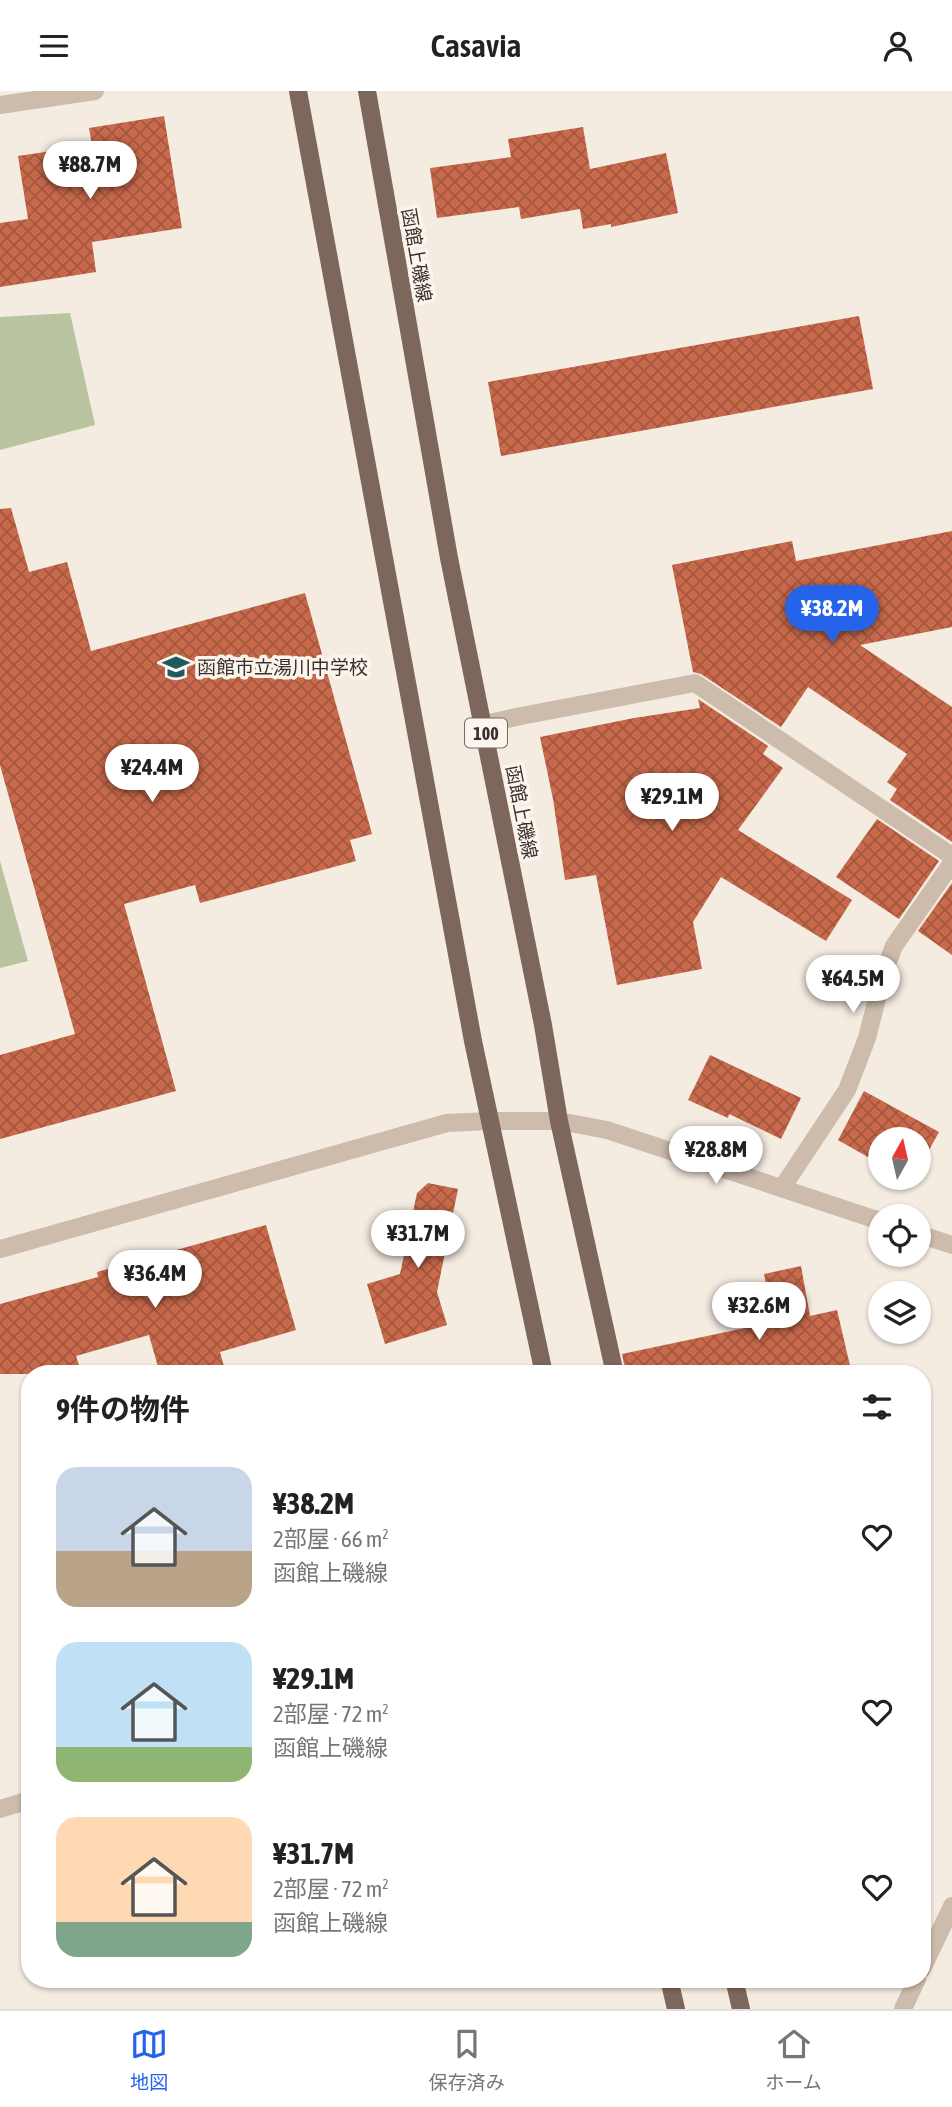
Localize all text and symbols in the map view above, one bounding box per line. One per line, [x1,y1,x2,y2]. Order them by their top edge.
icon: menu [35,27,73,65]
text: Casavia [431,27,521,64]
icon: person [879,27,917,65]
pin: ¥88.7M [33,141,147,201]
text: ¥88.7M [59,151,121,177]
street label: 函館上磯線 [398,206,436,304]
pin: ¥38.2M [775,585,889,645]
text: ¥38.2M [801,595,863,621]
school or university icon: 函館市立湯川中学校 [161,652,191,682]
place label: 函館市立湯川中学校 [197,656,368,678]
road number: 100 [465,719,507,747]
pin: ¥24.4M [95,745,209,804]
text: ¥24.4M [121,754,183,780]
street label: 函館上磯線 [502,763,542,861]
pin: ¥29.1M [615,773,729,833]
text: ¥29.1M [641,783,703,809]
pin: ¥64.5M [796,955,910,1015]
text: ¥64.5M [822,965,884,991]
pin: ¥28.8M [659,1127,773,1186]
north arrow [868,1127,931,1190]
map controls [868,1127,931,1344]
text: ¥28.8M [685,1136,747,1162]
button: locate [868,1204,931,1267]
pin: ¥31.7M [361,1211,475,1270]
text: ¥31.7M [387,1220,449,1246]
pin: ¥36.4M [98,1251,212,1310]
text: ¥36.4M [124,1260,186,1286]
button: layers [868,1281,931,1344]
pin: ¥32.6M [702,1283,816,1342]
text: ¥32.6M [728,1292,790,1318]
icon: filters [858,1388,896,1426]
text: 9件の物件 [56,1392,190,1426]
text: ¥38.2M [273,1486,354,1520]
icon: home [112,1495,196,1579]
icon: heart [858,1518,896,1556]
text: 2部屋 · 66 m² [273,1526,389,1552]
text: 函館上磯線 [273,1560,388,1586]
text: ¥29.1M [273,1661,354,1695]
icon: home [112,1670,196,1754]
icon: heart [858,1693,896,1731]
text: 2部屋 · 72 m² [273,1701,389,1727]
text: 函館上磯線 [273,1735,388,1761]
text: ¥31.7M [273,1836,354,1870]
icon: home [112,1845,196,1929]
icon: heart [858,1868,896,1906]
text: 2部屋 · 72 m² [273,1876,389,1902]
text: 函館上磯線 [273,1910,388,1936]
tab: 地図 [130,2025,168,2094]
tab: 保存済み [429,2025,505,2094]
tab: ホーム [765,2025,822,2094]

